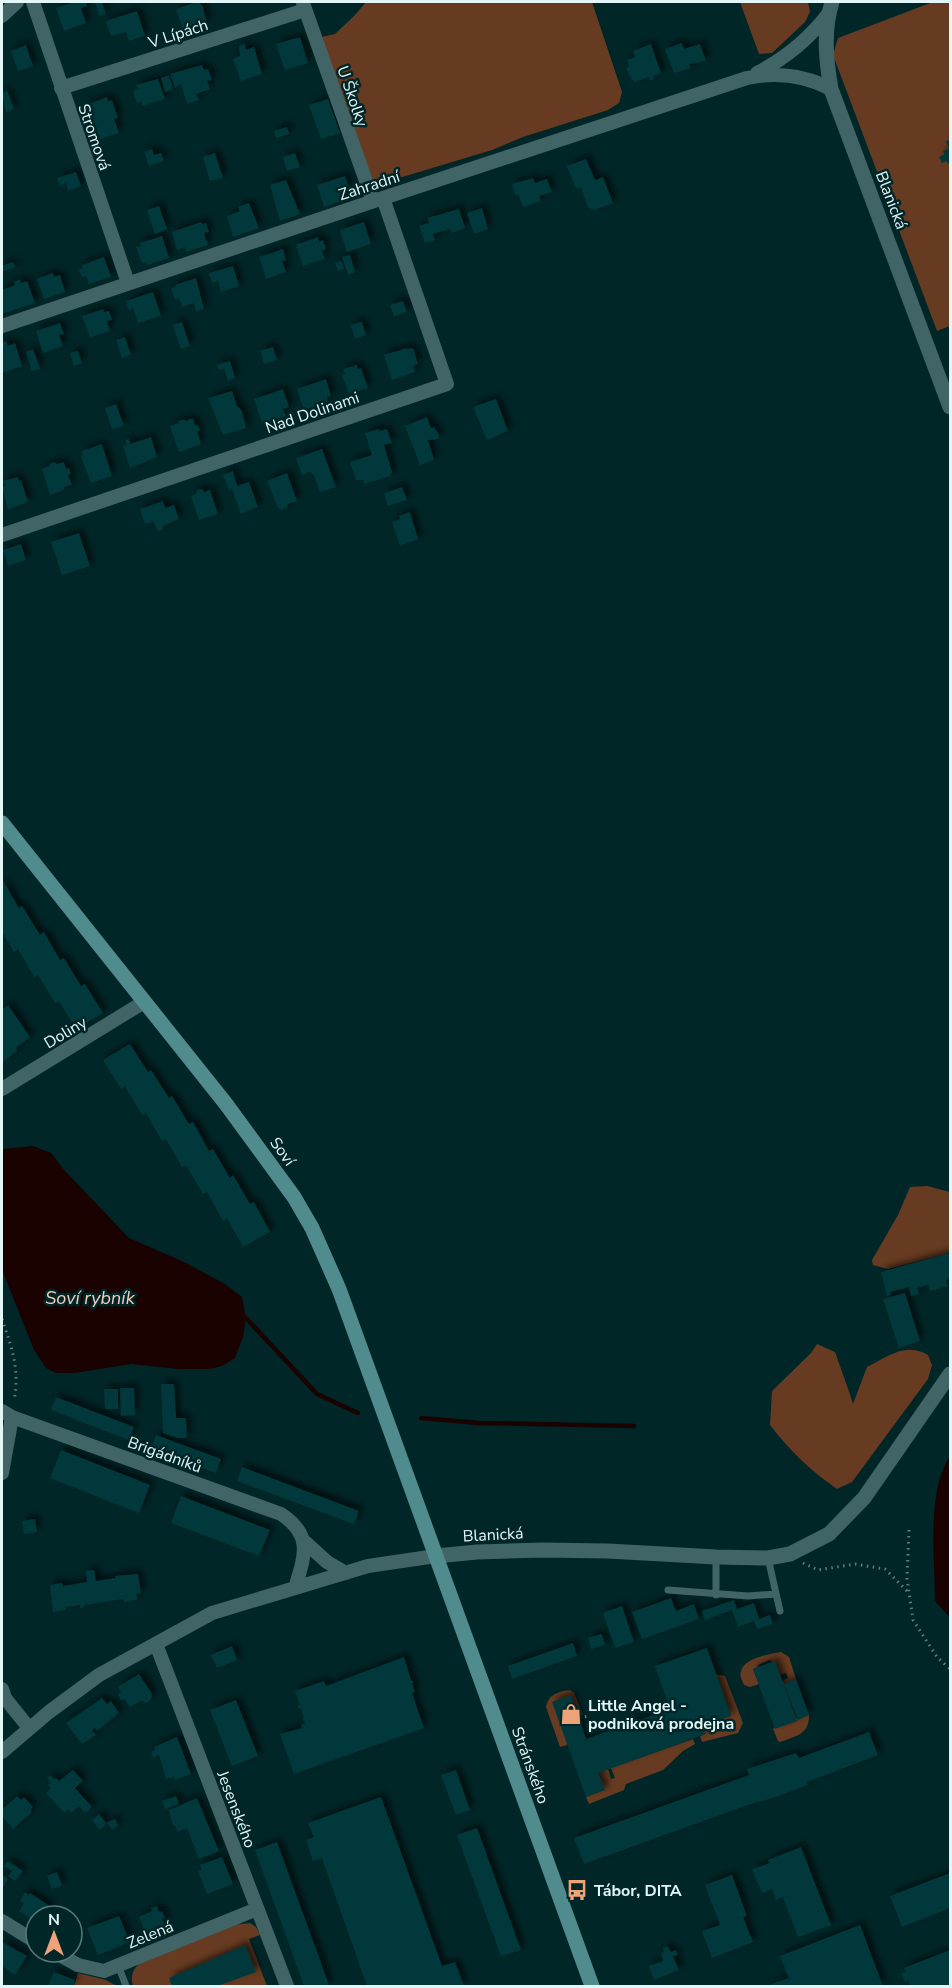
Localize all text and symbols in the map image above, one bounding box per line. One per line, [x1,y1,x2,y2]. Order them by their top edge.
street label: V Lípách [145,14,211,54]
street label: U Školky [331,63,373,130]
street label: Stromová [72,101,116,174]
street label: Zahradní [336,165,404,206]
street label: Blanická [870,168,912,233]
street label: Nad Dolinami [262,387,362,439]
street label: Doliny [40,1011,92,1054]
street label: Soví [264,1133,301,1171]
water label: Soví rybník [45,1286,136,1310]
street label: Brigádníků [125,1431,205,1479]
street label: Blanická [462,1522,524,1548]
place label: Little Angel - podniková prodejna [588,1695,734,1735]
shop icon: Little Angel - podniková prodejna [559,1702,583,1726]
street label: Stránského [506,1724,554,1807]
street label: Jesenského [211,1767,261,1851]
bus stop icon: Tábor, DITA [565,1878,589,1902]
place label: Tábor, DITA [594,1880,682,1902]
north arrow [24,1904,84,1964]
text: N [48,1909,60,1931]
street label: Zelená [124,1916,177,1954]

